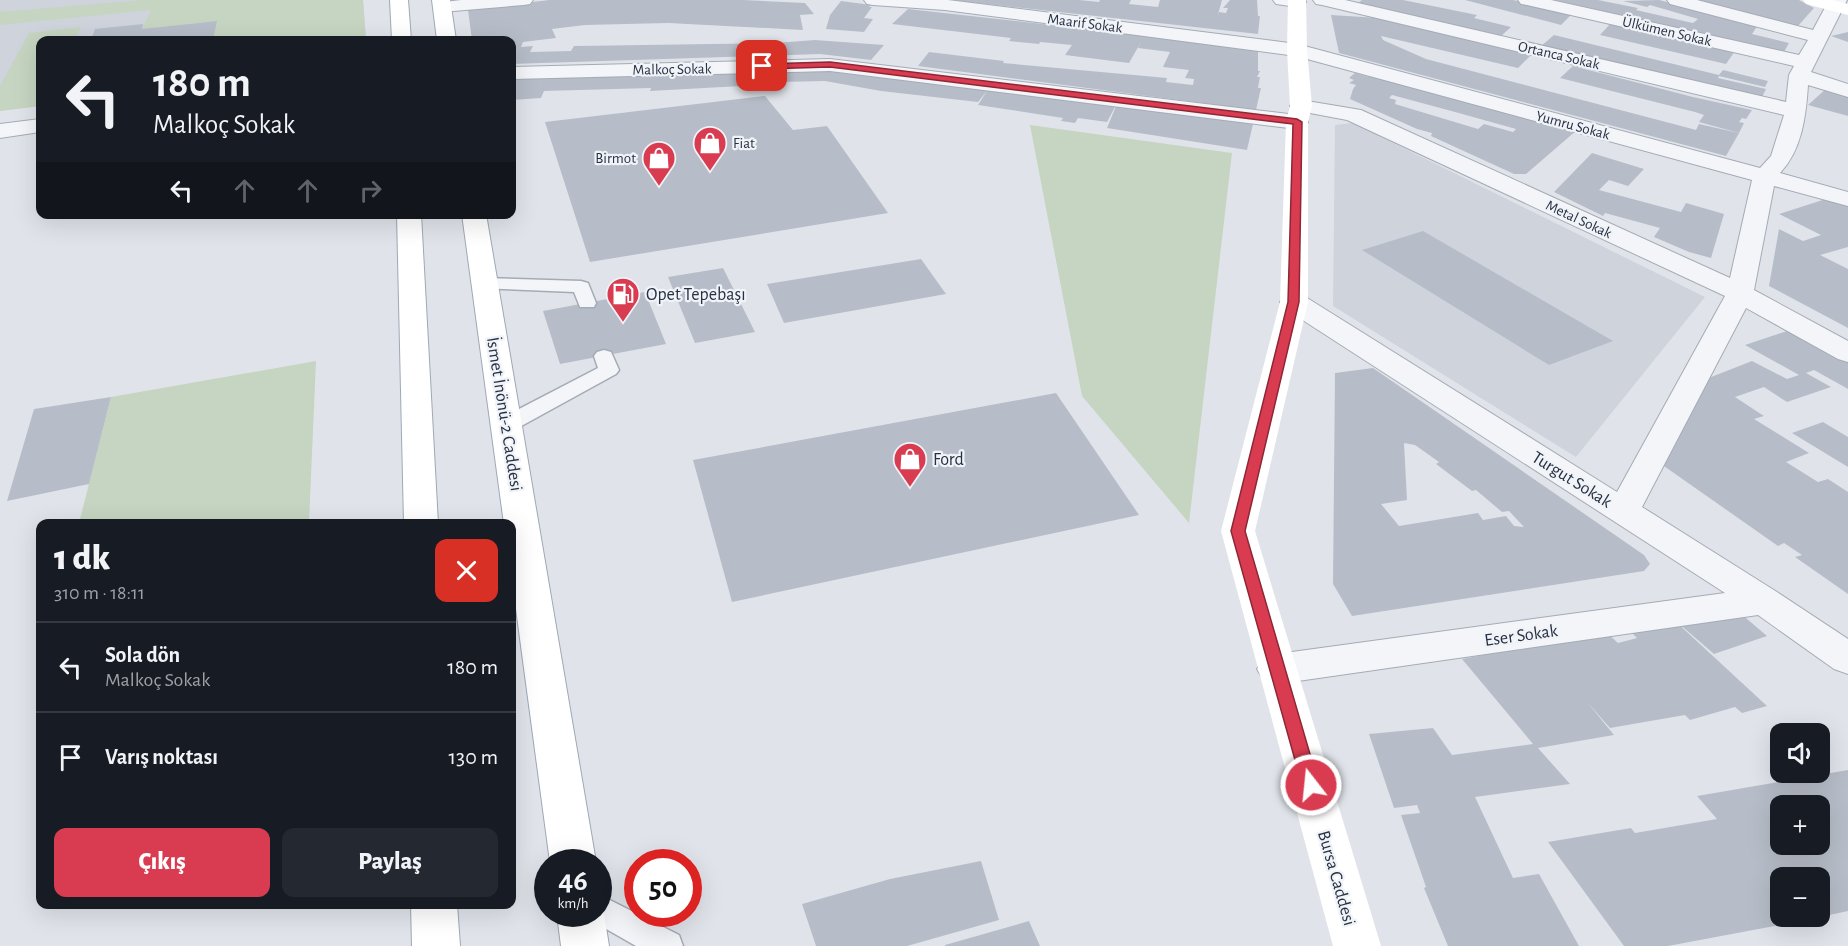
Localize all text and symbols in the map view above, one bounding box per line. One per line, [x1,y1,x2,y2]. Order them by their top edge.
street label: Maarif Sokak [1047,11,1123,36]
street label: Ülkümen Sokak [1621,12,1714,49]
street label: Ortanca Sokak [1517,39,1601,72]
pin [736,40,787,91]
icon: arrive [745,49,778,82]
icon: left [54,60,132,138]
street label: Malkoç Sokak [632,61,712,78]
text: 180 m [153,62,251,104]
street label: Yumru Sokak [1534,108,1612,143]
text: Malkoç Sokak [153,111,295,138]
shop icon: Fiat [692,125,728,172]
place label: Fiat [733,136,755,151]
shop icon: Birmot [641,140,677,187]
place label: Birmot [595,151,636,166]
icon: left [165,174,198,207]
icon: ahead [228,174,261,207]
icon: ahead [291,174,324,207]
icon: right [354,174,387,207]
street label: Metal Sokak [1544,198,1614,241]
fuel station icon: Opet Tepebaşı [605,276,641,323]
place label: Opet Tepebaşı [646,286,746,304]
street label: İsmet İnönü-2 Caddesi [483,335,527,493]
shop icon: Ford [892,441,928,488]
street label: Turgut Sokak [1528,448,1615,512]
place label: Ford [933,451,964,469]
button: close [435,539,498,602]
text: 1 dk [54,540,110,576]
text: 310 m · 18:11 [54,583,145,603]
street label: Eser Sokak [1483,622,1560,650]
text: Sola dön [105,644,180,666]
icon: left [54,651,87,684]
text: 180 m [447,656,498,678]
text: Malkoç Sokak [105,670,210,690]
map controls [1770,723,1830,927]
button: sound [1770,723,1830,783]
icon: arrive [54,741,87,774]
text: Varış noktası [105,746,218,768]
text: 130 m [449,746,498,768]
position arrow [1279,753,1343,817]
button: + [1770,795,1830,855]
button: Çıkış [54,828,270,897]
button: Paylaş [282,828,498,897]
street label: Bursa Caddesi [1314,829,1358,928]
speed limit sign: 50 [624,849,702,927]
text: 46 [558,866,588,896]
button: − [1770,867,1830,927]
text: km/h [558,896,588,911]

